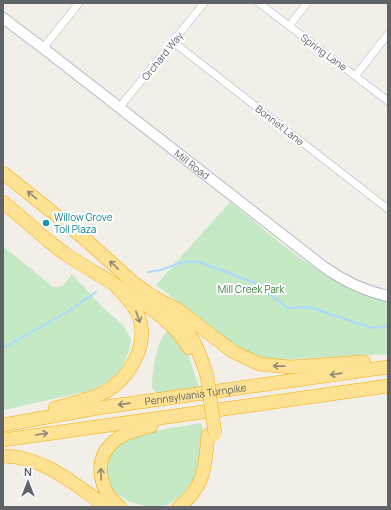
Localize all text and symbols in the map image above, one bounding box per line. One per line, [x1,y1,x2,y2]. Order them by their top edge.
street label: Orchard Way [138,28,186,83]
street label: Spring Lane [298,30,350,74]
street label: Bonnet Lane [253,102,307,149]
street label: Mill Road [172,146,213,182]
one-way arrow [26,191,37,200]
place label: Willow Grove Toll Plaza [54,210,113,236]
marker: Willow Grove Toll Plaza [41,218,51,228]
one-way arrow [109,260,119,270]
park label: Mill Creek Park [218,282,285,296]
one-way arrow [135,311,143,323]
one-way arrow [273,363,286,370]
one-way arrow [329,370,342,378]
street label: Pennsylvania Turnpike [144,380,247,408]
one-way arrow [118,400,131,408]
one-way arrow [35,430,48,438]
north arrow [8,462,48,502]
text: N [24,464,32,479]
one-way arrow [98,468,105,481]

